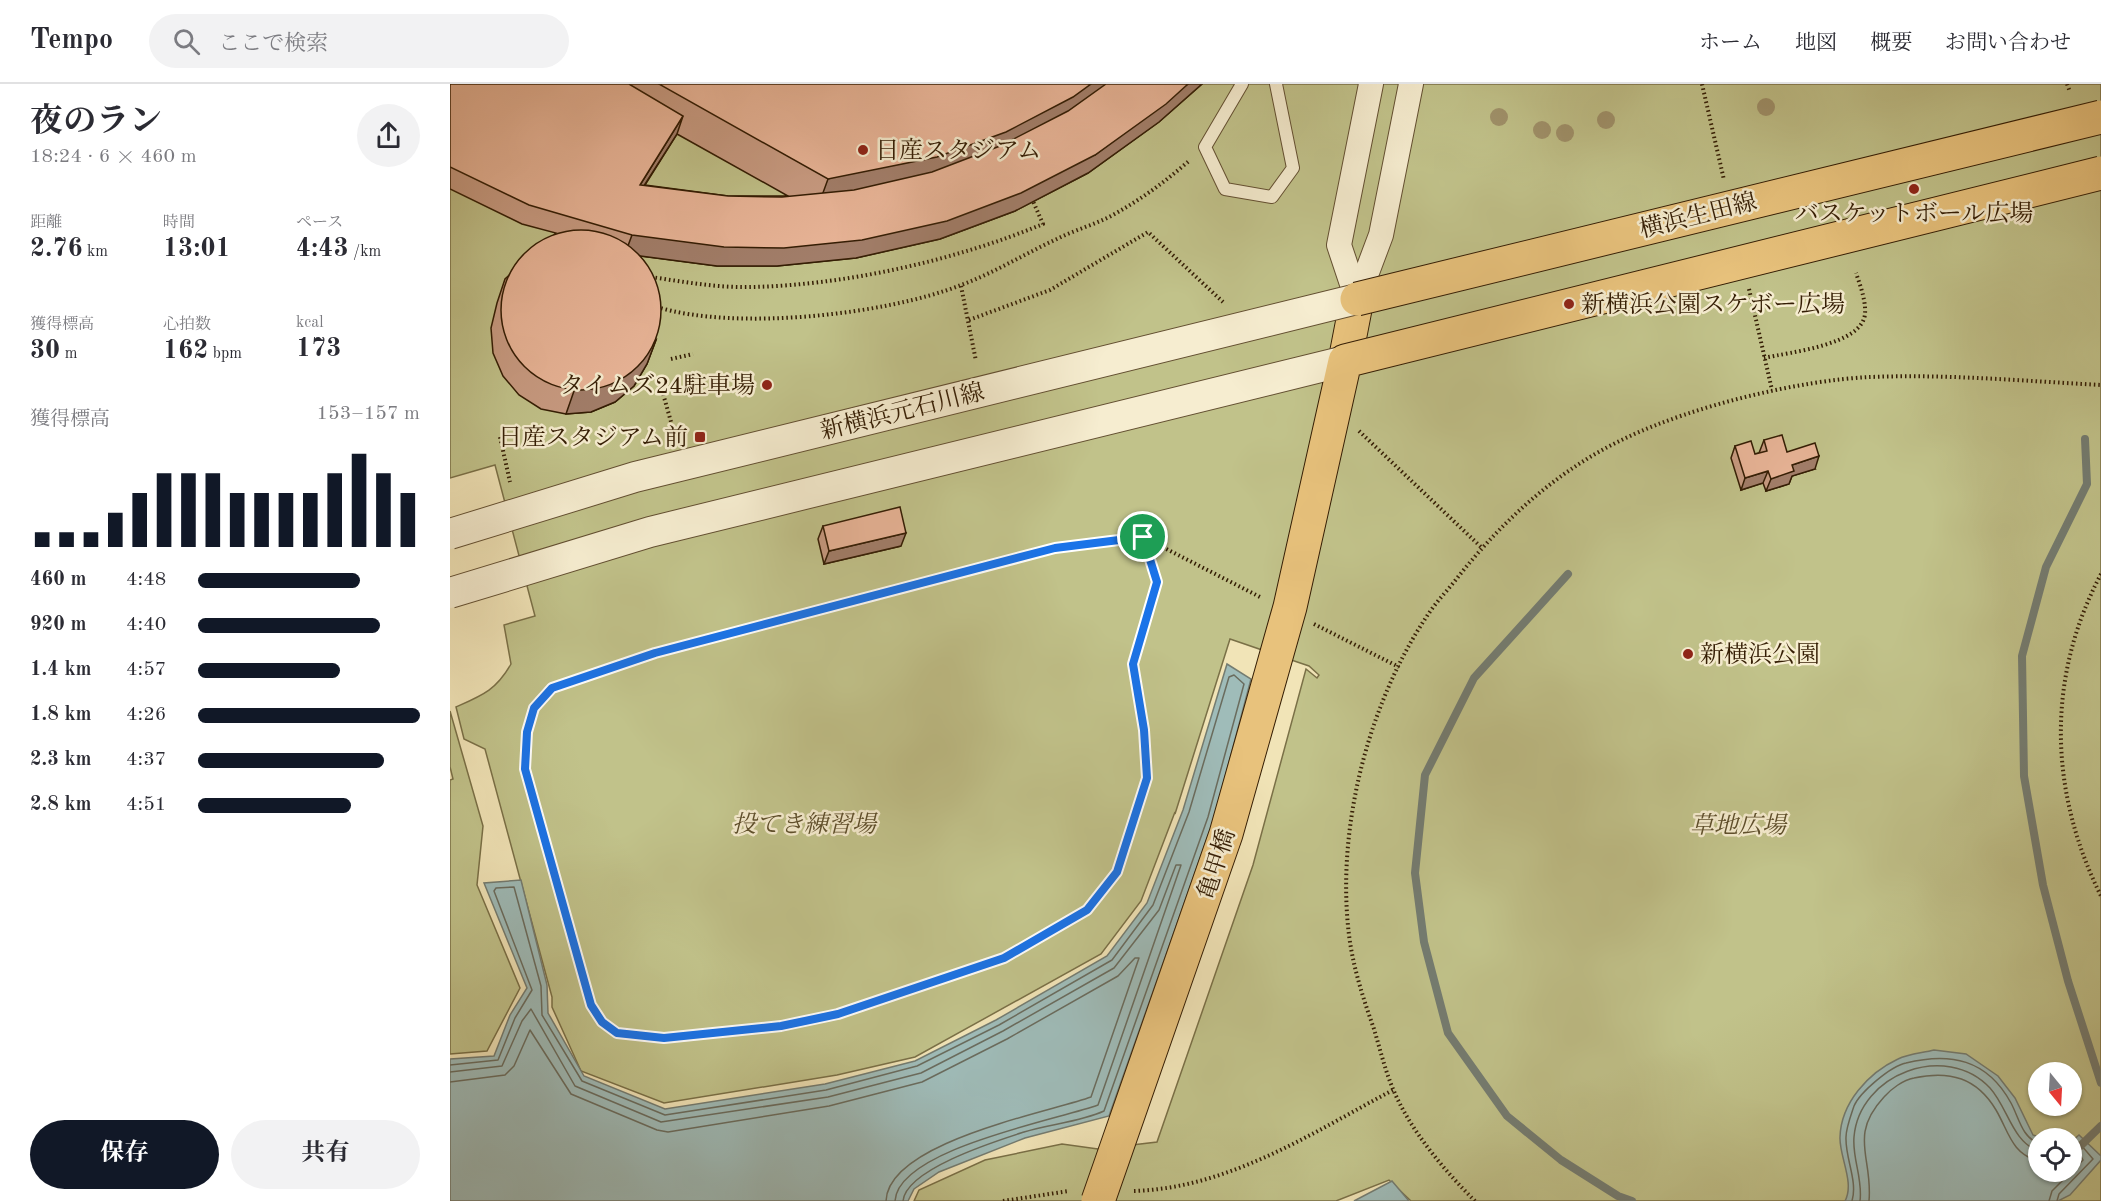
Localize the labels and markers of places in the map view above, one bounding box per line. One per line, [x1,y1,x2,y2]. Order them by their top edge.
place label: 日産スタジアム [875,137,1041,164]
marker: 日産スタジアム [856,143,870,157]
marker: バスケットボール広場 [1907,182,1921,196]
place label: バスケットボール広場 [1795,200,2033,227]
place label: 新横浜公園スケボー広場 [1581,291,1845,318]
marker: 新横浜公園スケボー広場 [1562,297,1576,311]
place label: タイムズ24駐車場 [560,372,755,399]
marker: タイムズ24駐車場 [760,378,774,392]
place label: 日産スタジアム前 [498,424,688,451]
marker: 日産スタジアム前 [693,430,707,444]
pin [1117,511,1168,562]
place label: 新横浜公園 [1700,641,1820,668]
marker: 新横浜公園 [1681,647,1695,661]

